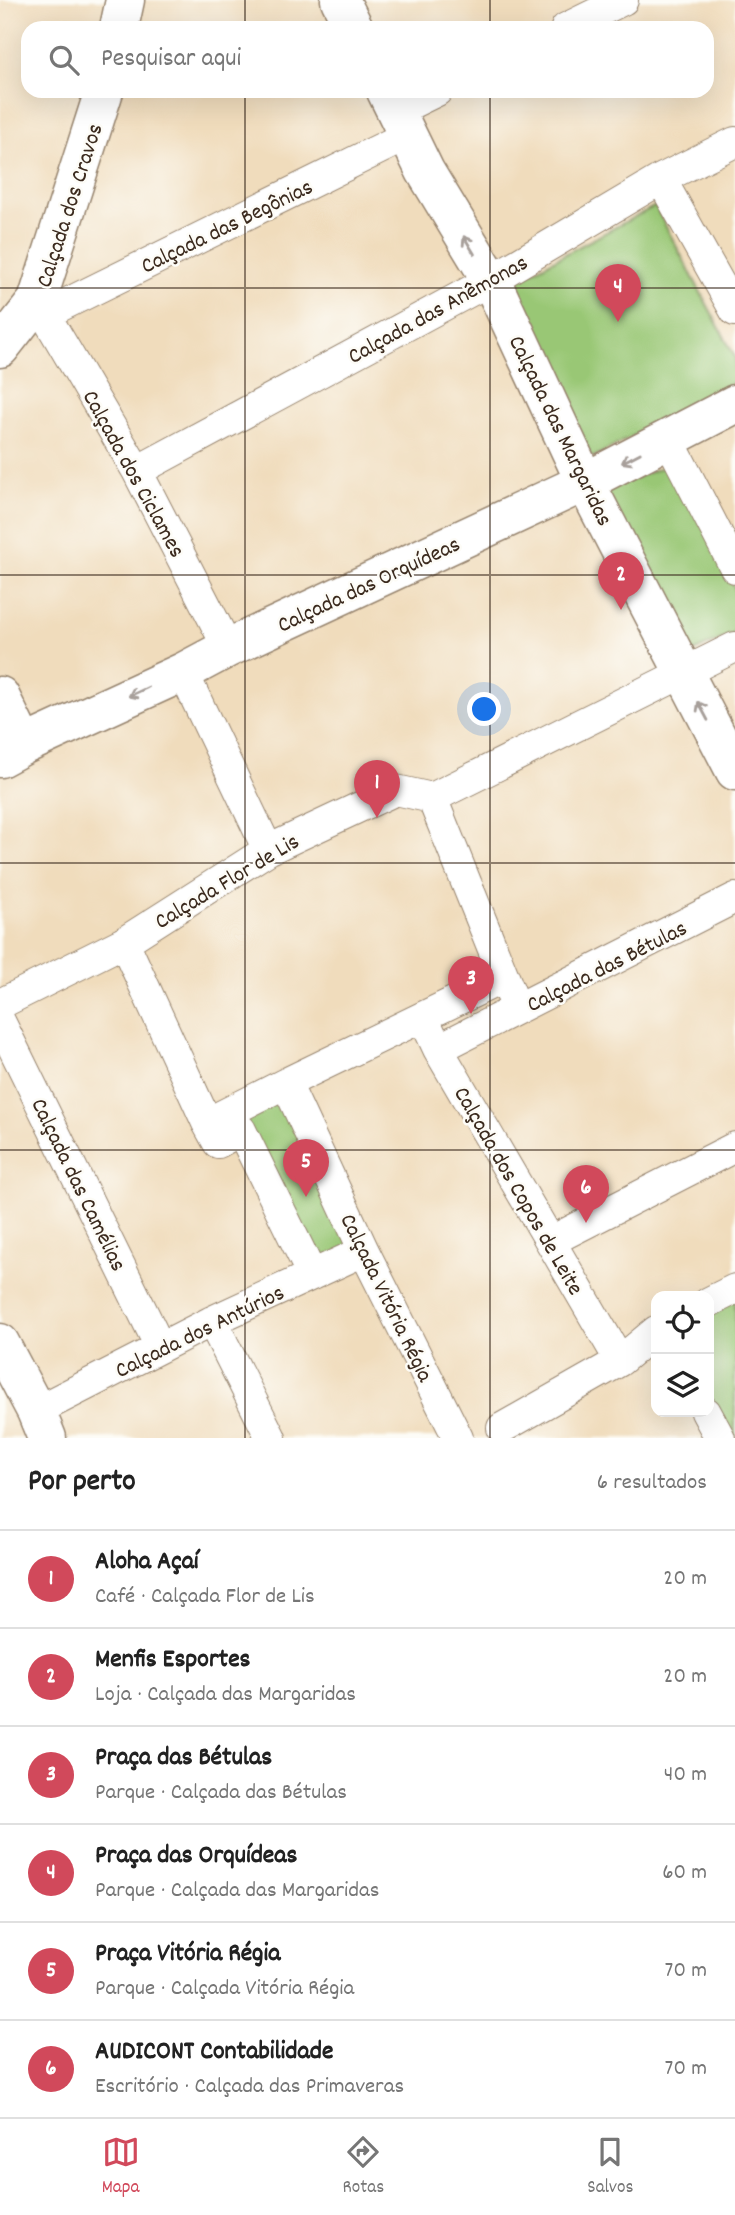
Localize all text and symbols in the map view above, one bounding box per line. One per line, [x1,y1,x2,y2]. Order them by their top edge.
search box [21,21,714,98]
icon: search [45,41,83,79]
text: Pesquisar aqui [101,41,241,78]
street label: Calçada dos Cravos [29,120,113,292]
street label: Calçada das Begônias [136,172,319,284]
one-way arrow [462,236,476,256]
street label: Calçada das Anêmonas [343,248,535,374]
pin: 4 [595,264,641,322]
street label: Calçada das Margaridas [498,331,619,533]
street label: Calçada dos Ciclames [72,385,192,565]
one-way arrow [621,452,642,465]
street label: Calçada das Orquídeas [273,529,466,643]
pin: 2 [598,552,644,610]
one-way arrow [128,686,149,699]
your location [467,692,501,726]
one-way arrow [696,701,710,722]
pin: 1 [354,760,400,818]
street label: Calçada Flor de Lis [149,827,306,939]
street label: Calçada das Bétulas [522,913,694,1023]
pin: 3 [448,956,494,1014]
street label: Calçada dos Copos de Leite [444,1081,590,1302]
street label: Calçada das Camélias [21,1093,133,1278]
pin: 5 [283,1139,329,1197]
pin: 6 [563,1165,609,1223]
street label: Calçada Vitória Régia [330,1209,440,1389]
street label: Calçada dos Antúrios [110,1278,291,1388]
map controls [651,1291,714,1417]
button: locate [651,1291,714,1354]
button: layers [651,1354,714,1417]
text: Por perto [28,1462,136,1505]
text: 6 resultados [597,1467,707,1500]
text: Aloha Açaí [95,1544,199,1581]
text: 1 [48,1563,54,1596]
text: 20 m [663,1563,707,1596]
text: Café · Calçada Flor de Lis [95,1581,315,1614]
text: Menfis Esportes [95,1642,251,1679]
text: 2 [46,1661,56,1694]
text: 20 m [663,1661,707,1694]
text: Loja · Calçada das Margaridas [95,1679,356,1712]
text: Praça das Bétulas [95,1740,272,1777]
text: 3 [46,1759,56,1792]
text: 40 m [664,1759,707,1792]
text: Parque · Calçada das Bétulas [95,1777,347,1810]
text: Praça das Orquídeas [95,1838,297,1875]
text: 4 [46,1857,56,1890]
text: 60 m [662,1857,707,1890]
text: Parque · Calçada das Margaridas [95,1875,380,1908]
text: Praça Vitória Régia [95,1936,280,1973]
text: 5 [46,1955,56,1988]
text: 70 m [665,1955,707,1988]
text: Parque · Calçada Vitória Régia [95,1973,354,2006]
text: AUDICONT Contabilidade [95,2034,333,2071]
text: 6 [45,2053,57,2086]
text: 70 m [665,2053,707,2086]
text: Escritório · Calçada das Primaveras [95,2071,404,2104]
tab: Mapa [102,2133,140,2202]
tab: Rotas [343,2133,384,2202]
tab: Salvos [587,2133,633,2202]

